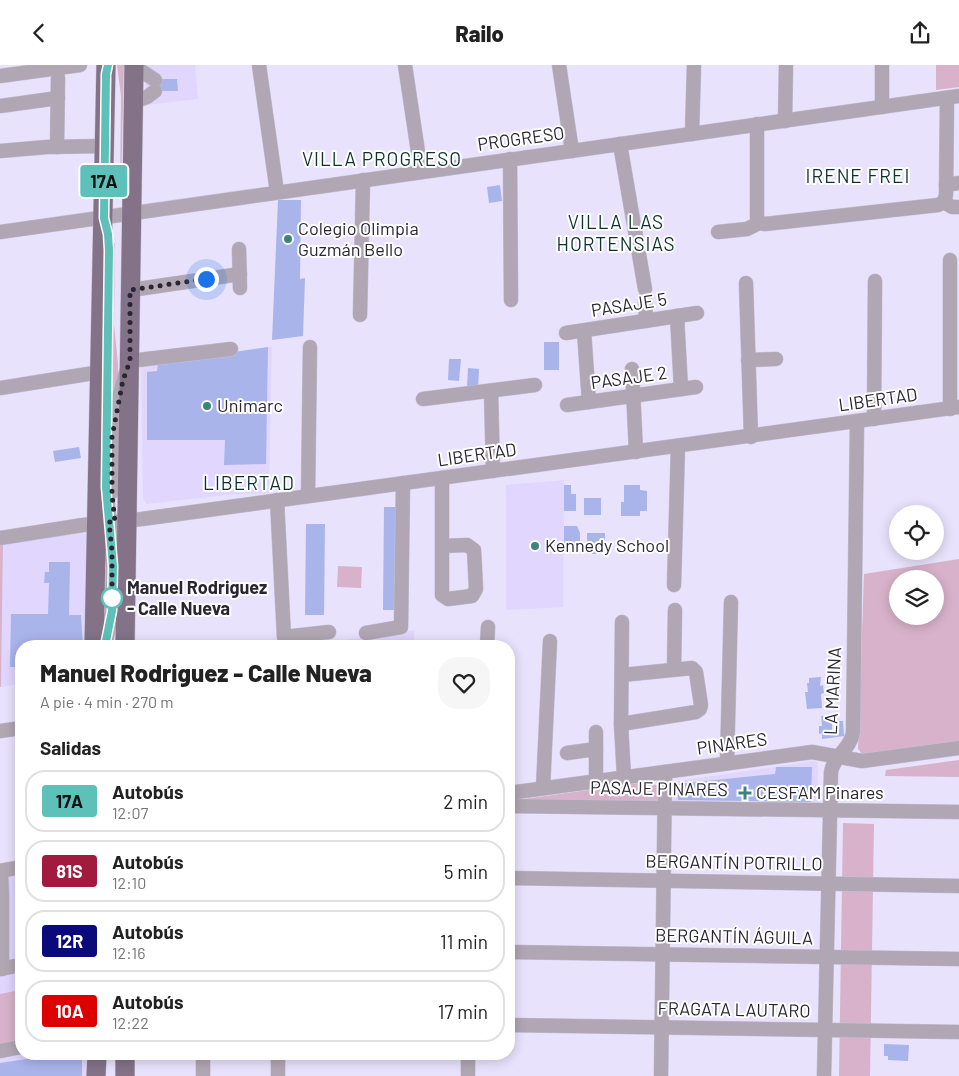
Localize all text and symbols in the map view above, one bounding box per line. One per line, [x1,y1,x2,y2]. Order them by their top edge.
icon: back [25,19,53,47]
icon: share [906,19,934,47]
text: Railo [455,20,504,46]
street label: PROGRESO [476,121,566,155]
district label: VILLA PROGRESO [302,147,462,170]
district label: IRENE FREI [806,164,910,187]
line badge: 17A [75,165,133,197]
text: 17A [90,170,118,192]
district label: VILLA LAS HORTENSIAS [557,210,675,255]
place label: Colegio Olimpia Guzmán Bello [298,217,419,260]
marker: Colegio Olimpia Guzmán Bello [282,233,294,245]
your location [194,267,219,292]
street label: PASAJE 5 [589,287,668,321]
street label: PASAJE 2 [589,361,668,393]
street label: LIBERTAD [837,383,919,415]
place label: Unimarc [217,394,283,416]
marker: Unimarc [201,400,213,412]
street label: LIBERTAD [436,438,518,470]
district label: LIBERTAD [203,471,295,494]
map controls [889,505,944,625]
button: locate [889,505,944,560]
place label: Kennedy School [545,534,669,556]
marker: Kennedy School [529,540,541,552]
button: layers [889,570,944,625]
place label: Manuel Rodriguez - Calle Nueva [127,576,267,619]
marker: Manuel Rodriguez - Calle Nueva [101,587,123,609]
street label: LA MARINA [819,646,845,736]
button: heart [438,657,490,709]
text: Manuel Rodriguez - Calle Nueva [40,658,372,687]
text: A pie · 4 min · 270 m [40,692,173,711]
street label: PINARES [695,727,768,759]
text: Salidas [40,736,101,759]
street label: PASAJE PINARES [590,776,728,800]
text: Autobús [112,780,183,803]
place label: CESFAM Pinares [756,781,884,803]
marker: CESFAM Pinares [738,786,752,800]
text: 17A [56,790,83,812]
text: 2 min [443,790,488,813]
text: 12:07 [112,803,148,822]
street label: BERGANTÍN POTRILLO [645,849,823,875]
text: Autobús [112,850,183,873]
text: 81S [56,860,83,882]
text: 5 min [444,860,488,883]
text: 12:10 [112,873,146,892]
text: Autobús [112,920,183,943]
street label: BERGANTÍN ÁGUILA [655,924,813,948]
text: 12R [56,930,83,952]
text: 11 min [440,930,488,953]
text: 12:16 [112,943,145,962]
text: Autobús [112,990,183,1013]
street label: FRAGATA LAUTARO [657,997,811,1021]
text: 10A [55,1000,84,1022]
text: 17 min [438,1000,488,1023]
text: 12:22 [112,1013,149,1032]

